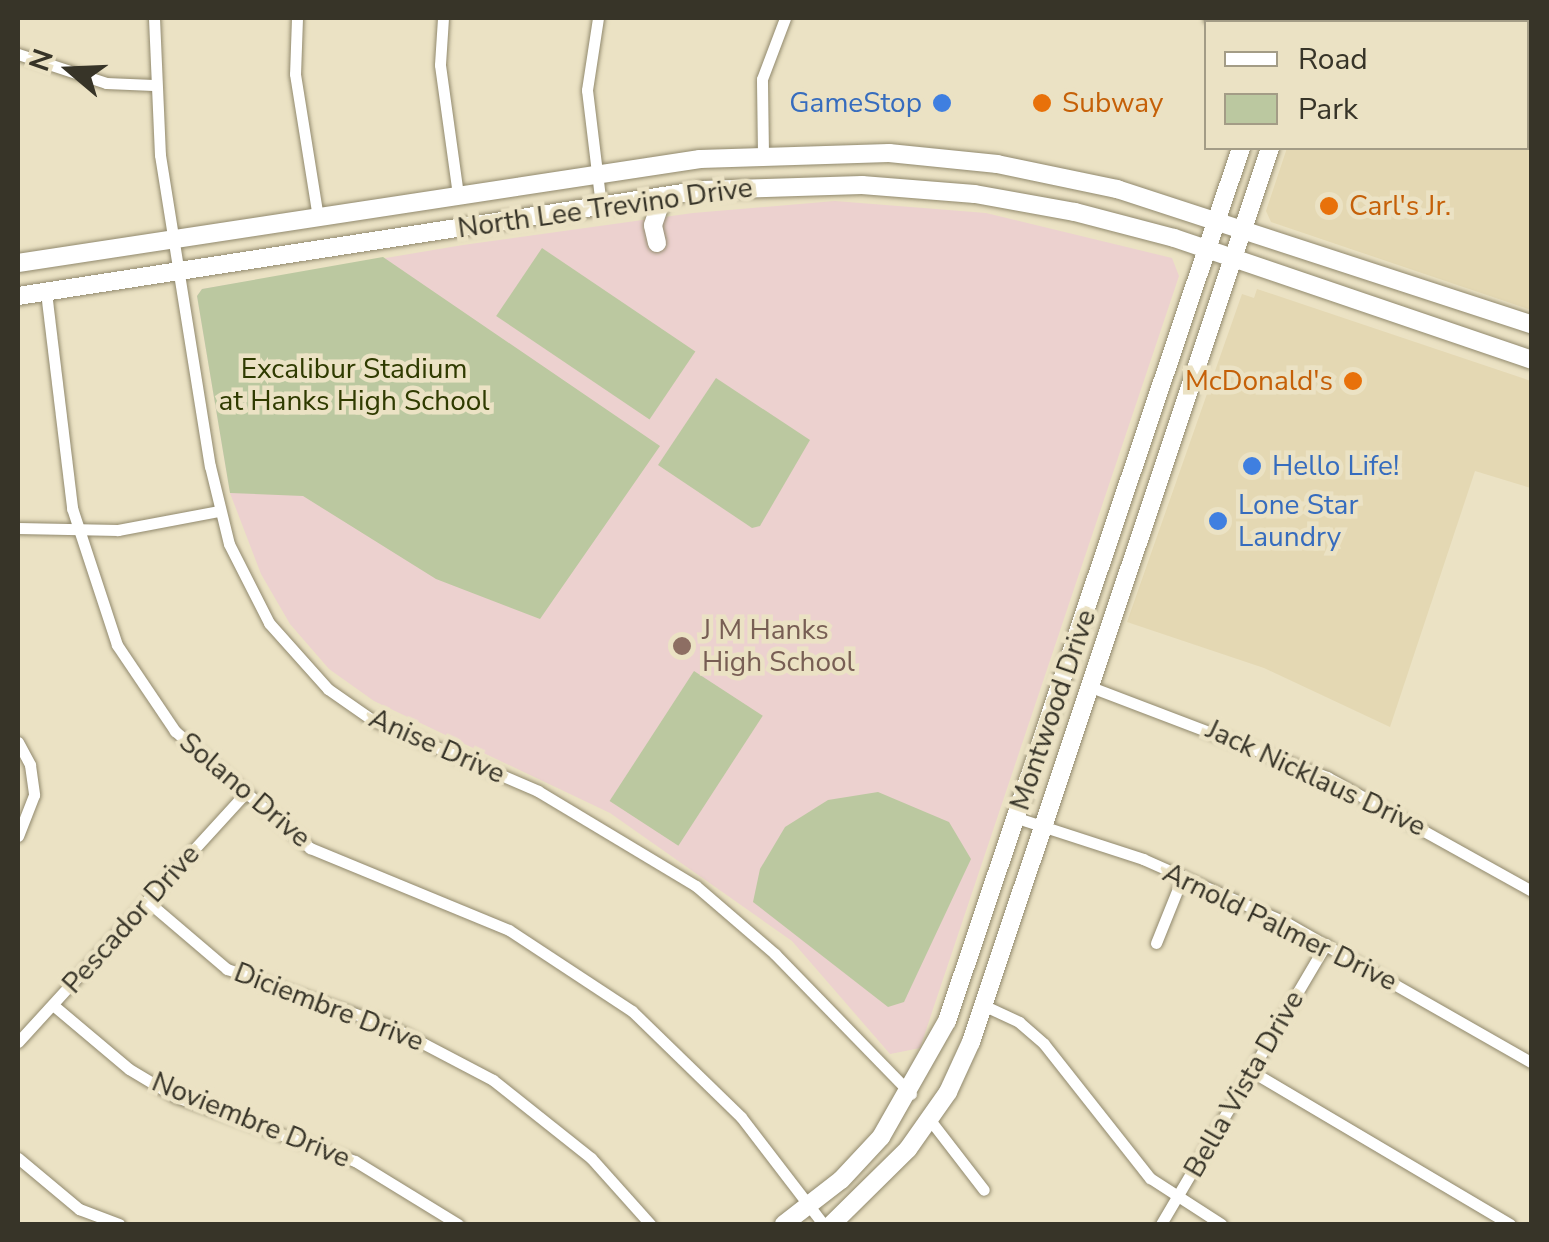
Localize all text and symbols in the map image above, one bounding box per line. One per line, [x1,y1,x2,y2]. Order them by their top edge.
north arrow [20,20,120,120]
legend [1204,20,1529,150]
text: Road [1298,39,1368,80]
text: N [20,44,63,76]
place label: GameStop [789,86,922,120]
place label: Subway [1062,86,1163,120]
text: Park [1298,89,1358,130]
marker: GameStop [931,92,953,114]
marker: Subway [1031,92,1053,114]
street label: North Lee Trevino Drive [455,171,755,245]
place label: Carl's Jr. [1349,189,1451,223]
marker: Carl's Jr. [1318,195,1340,217]
park label: Excalibur Stadium at Hanks High School [218,352,490,418]
place label: McDonald's [1185,364,1333,398]
marker: McDonald's [1342,370,1364,392]
place label: Hello Life! [1272,449,1399,483]
marker: Hello Life! [1241,455,1263,477]
place label: Lone Star Laundry [1238,488,1358,554]
marker: Lone Star Laundry [1207,510,1229,532]
street label: Montwood Drive [1003,605,1103,815]
place label: J M Hanks High School [702,613,855,679]
marker: J M Hanks High School [671,635,693,657]
street label: Anise Drive [364,701,510,791]
street label: Jack Nicklaus Drive [1201,712,1431,844]
street label: Solano Drive [173,725,317,855]
street label: Pescador Drive [55,838,207,1000]
street label: Arnold Palmer Drive [1157,856,1403,998]
street label: Diciembre Drive [229,955,429,1059]
street label: Bella Vista Drive [1177,985,1311,1183]
street label: Noviembre Drive [147,1065,355,1175]

